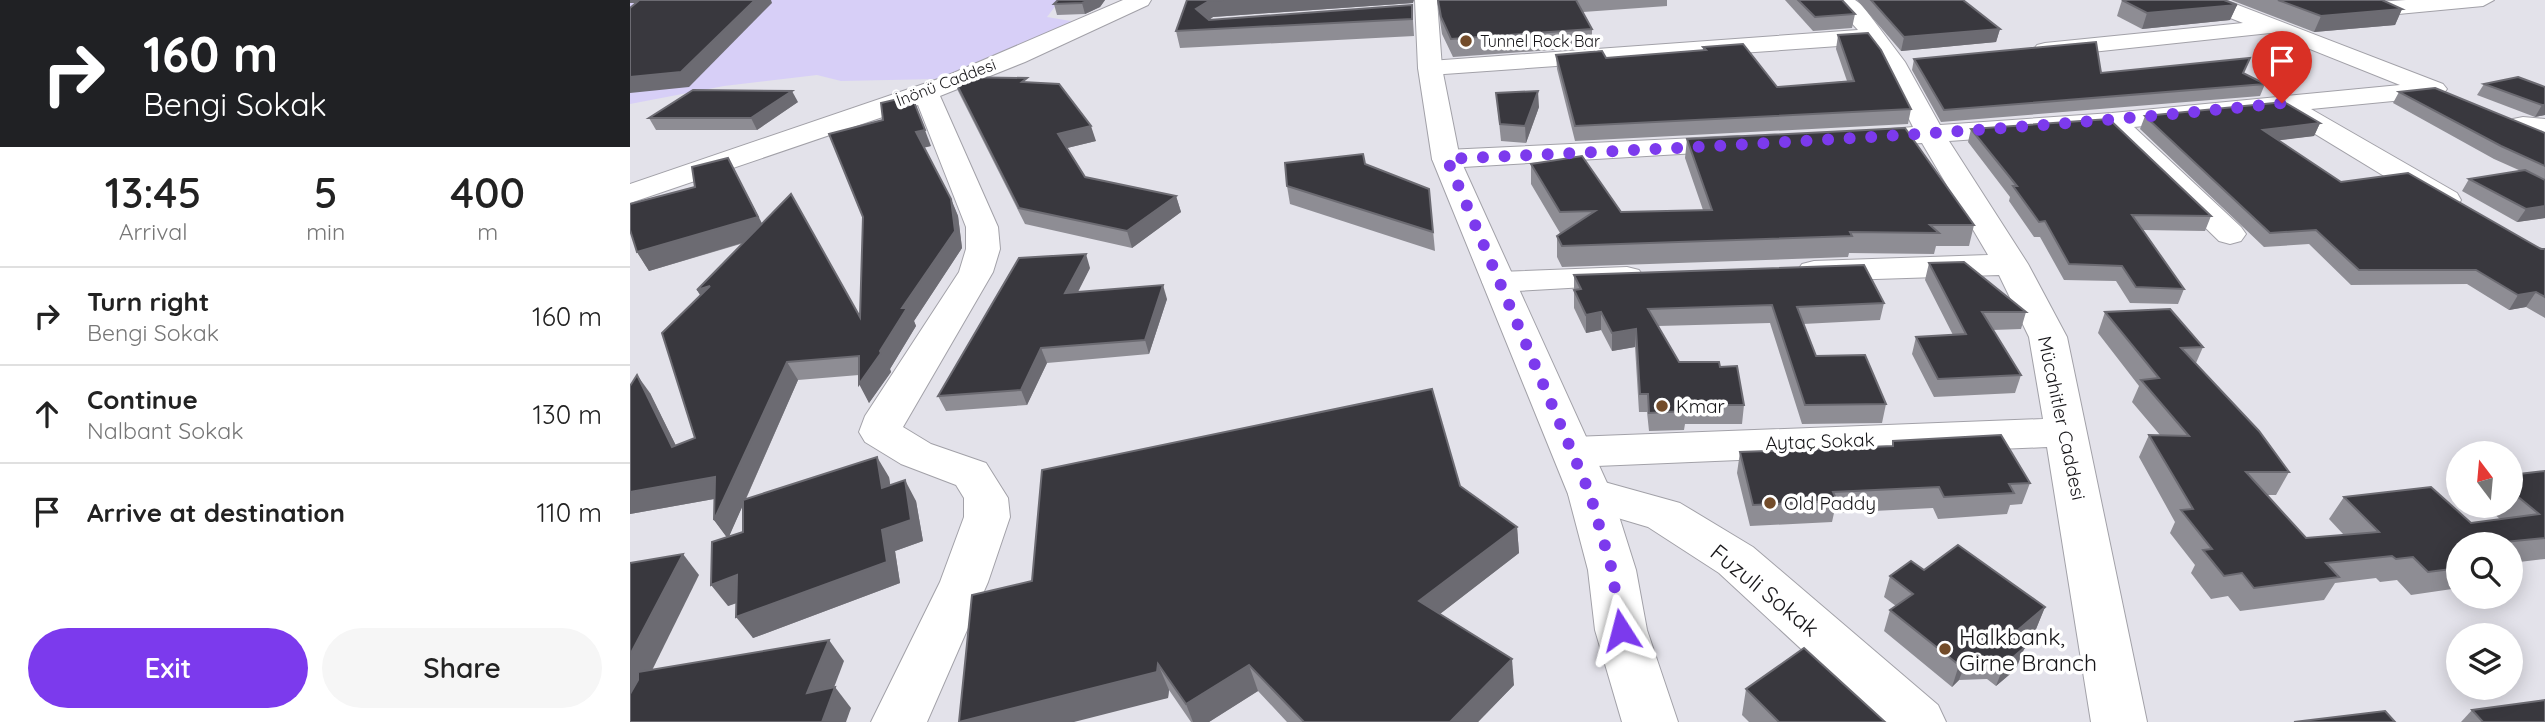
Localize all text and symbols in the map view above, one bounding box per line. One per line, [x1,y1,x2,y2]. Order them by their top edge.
text: 160 m [143,23,278,84]
icon: right [28,28,119,119]
place label: Tunnel Rock Bar [1480,31,1600,51]
pin [2252,31,2312,103]
marker: Tunnel Rock Bar [1458,33,1474,49]
icon: arrive [2263,42,2301,80]
street label: İnönü Caddesi [893,54,999,110]
text: Bengi Sokak [143,84,327,124]
text: 13:45 [105,166,201,219]
text: 5 [314,166,338,219]
text: 400 [450,166,525,219]
text: Arrival [119,217,188,246]
text: min [306,217,345,246]
text: m [477,217,498,246]
text: Turn right [87,285,209,318]
icon: right [28,297,66,335]
text: 160 m [532,300,602,333]
text: Bengi Sokak [87,318,219,347]
street label: Mücahitler Caddesi [2033,334,2091,502]
text: Continue [87,383,198,416]
place label: Kmar [1676,394,1726,418]
icon: ahead [28,395,66,433]
text: 130 m [532,398,602,431]
marker: Kmar [1654,398,1670,414]
text: Nalbant Sokak [87,416,244,445]
street label: Aytaç Sokak [1765,427,1875,455]
north arrow [2446,441,2524,518]
map controls [2446,441,2523,700]
place label: Old Paddy [1784,491,1876,515]
icon: arrive [28,493,66,531]
marker: Old Paddy [1762,495,1778,511]
text: Arrive at destination [87,496,345,529]
text: 110 m [536,496,602,529]
button: search [2446,532,2523,609]
street label: Fuzuli Sokak [1705,537,1825,643]
position arrow [1584,593,1658,667]
place label: Halkbank, Girne Branch [1959,622,2097,677]
button: layers [2446,623,2523,700]
button: Exit [28,628,308,708]
button: Share [322,628,602,708]
marker: Halkbank, Girne Branch [1937,641,1953,657]

